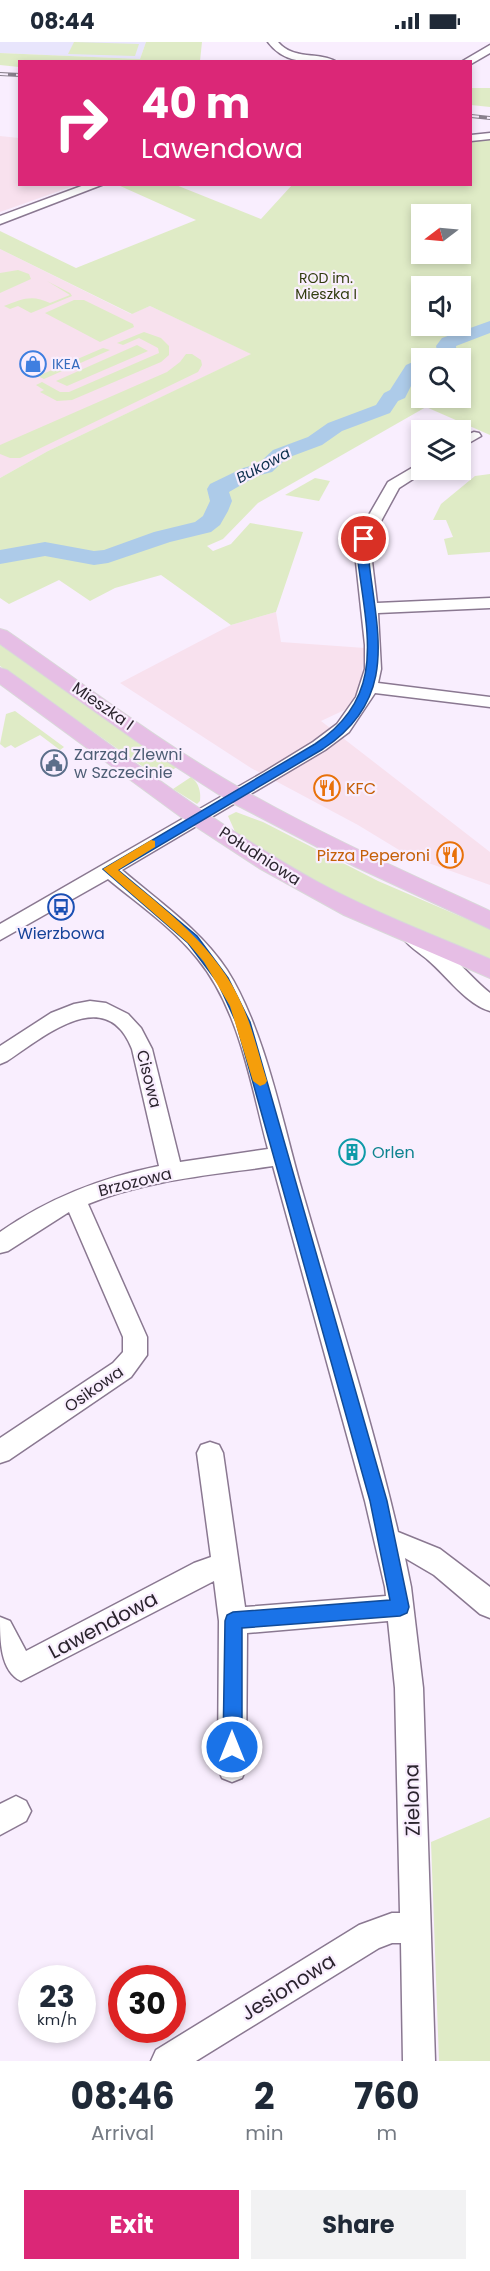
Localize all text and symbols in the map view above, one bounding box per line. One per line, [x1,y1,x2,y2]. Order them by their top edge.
text: 08:44 [30,6,95,37]
text: 40 m [141,74,250,133]
icon: right [42,84,120,162]
text: Lawendowa [141,130,303,167]
north arrow [411,204,471,264]
map controls [411,204,471,480]
park label: ROD im. Mieszka I [295,268,357,304]
button: sound [411,276,471,336]
button: search [411,348,471,408]
shop icon: IKEA [18,349,48,379]
place label: IKEA [52,354,80,374]
button: layers [411,420,471,480]
water label: Bukowa [232,442,294,488]
pin [338,513,389,564]
icon: arrive [347,522,380,555]
street label: Mieszka I [68,676,138,736]
place label: Zarząd Zlewni w Szczecinie [74,743,182,784]
public building icon: Zarząd Zlewni w Szczecinie [39,748,69,778]
restaurant icon: KFC [312,773,342,803]
place label: KFC [346,777,376,800]
street label: Południowa [215,821,305,891]
restaurant icon: Pizza Peperoni [435,840,465,870]
place label: Pizza Peperoni [317,844,430,867]
bus stop icon: Wierzbowa [46,892,76,922]
place label: Wierzbowa [17,922,105,945]
street label: Cisowa [131,1048,167,1110]
building icon: Orlen [337,1137,367,1167]
place label: Orlen [372,1141,415,1164]
street label: Brzozowa [96,1162,174,1202]
street label: Osikowa [60,1360,128,1418]
street label: Lawendowa [43,1584,163,1666]
position arrow [200,1715,264,1779]
street label: Zielona [397,1764,427,1836]
street label: Jesionowa [235,1947,341,2027]
speed limit sign: 30 [108,1965,186,2043]
text: 23 [39,1975,75,2018]
text: km/h [37,2009,77,2030]
text: 08:46 [70,2071,175,2122]
text: 2 [254,2071,275,2122]
text: 760 [354,2071,420,2122]
text: Arrival [91,2119,154,2147]
text: min [245,2119,283,2147]
text: m [376,2119,397,2147]
button: Exit [24,2190,239,2259]
button: Share [251,2190,466,2259]

